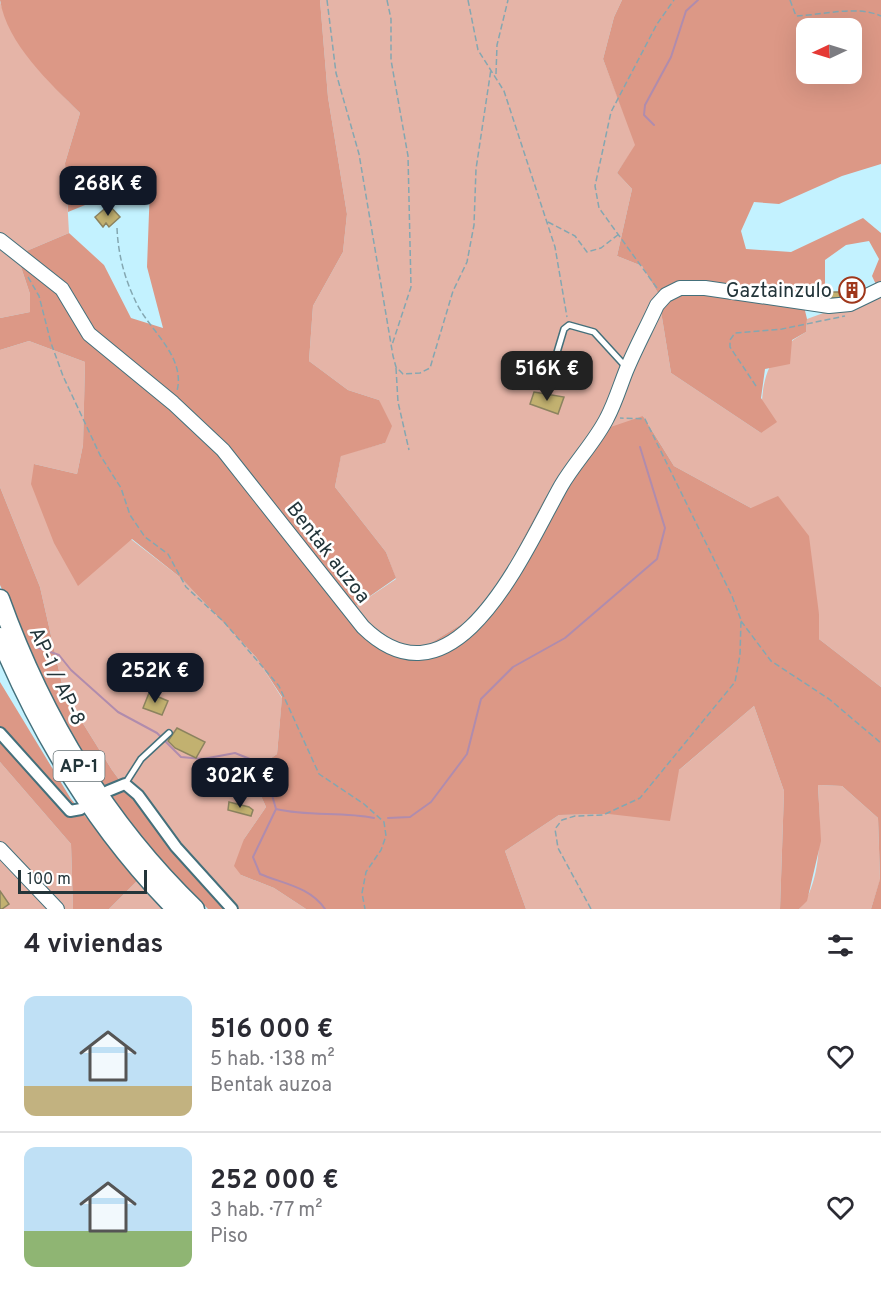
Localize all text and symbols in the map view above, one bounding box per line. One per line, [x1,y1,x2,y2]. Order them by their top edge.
north arrow [796,18,862,84]
map controls [796,18,862,84]
pin: 268K € [59,166,157,217]
text: 268K € [74,172,142,198]
building icon: Gaztainzulo [837,275,867,305]
place label: Gaztainzulo [726,279,832,305]
pin: 516K € [498,351,596,402]
text: 516K € [515,357,579,383]
street label: Bentak auzoa [280,497,375,609]
street label: AP-1 / AP-8 [22,623,90,730]
pin: 252K € [106,653,204,704]
text: 252K € [121,659,189,685]
road number: AP-1 [54,751,104,781]
pin: 302K € [191,758,289,809]
text: 302K € [206,764,274,790]
scale bar [18,867,147,894]
text: 100 m [27,870,71,890]
text: 4 viviendas [24,929,163,962]
icon: filters [824,929,857,962]
text: 516 000 € [210,1014,333,1047]
icon: home [72,1020,144,1092]
icon: heart [824,1040,857,1073]
text: 5 hab. · 138 m² [210,1047,335,1073]
text: Bentak auzoa [210,1073,332,1099]
text: 252 000 € [210,1165,339,1198]
icon: home [72,1171,144,1243]
icon: heart [824,1191,857,1224]
text: 3 hab. · 77 m² [210,1198,323,1224]
text: Piso [210,1224,248,1250]

